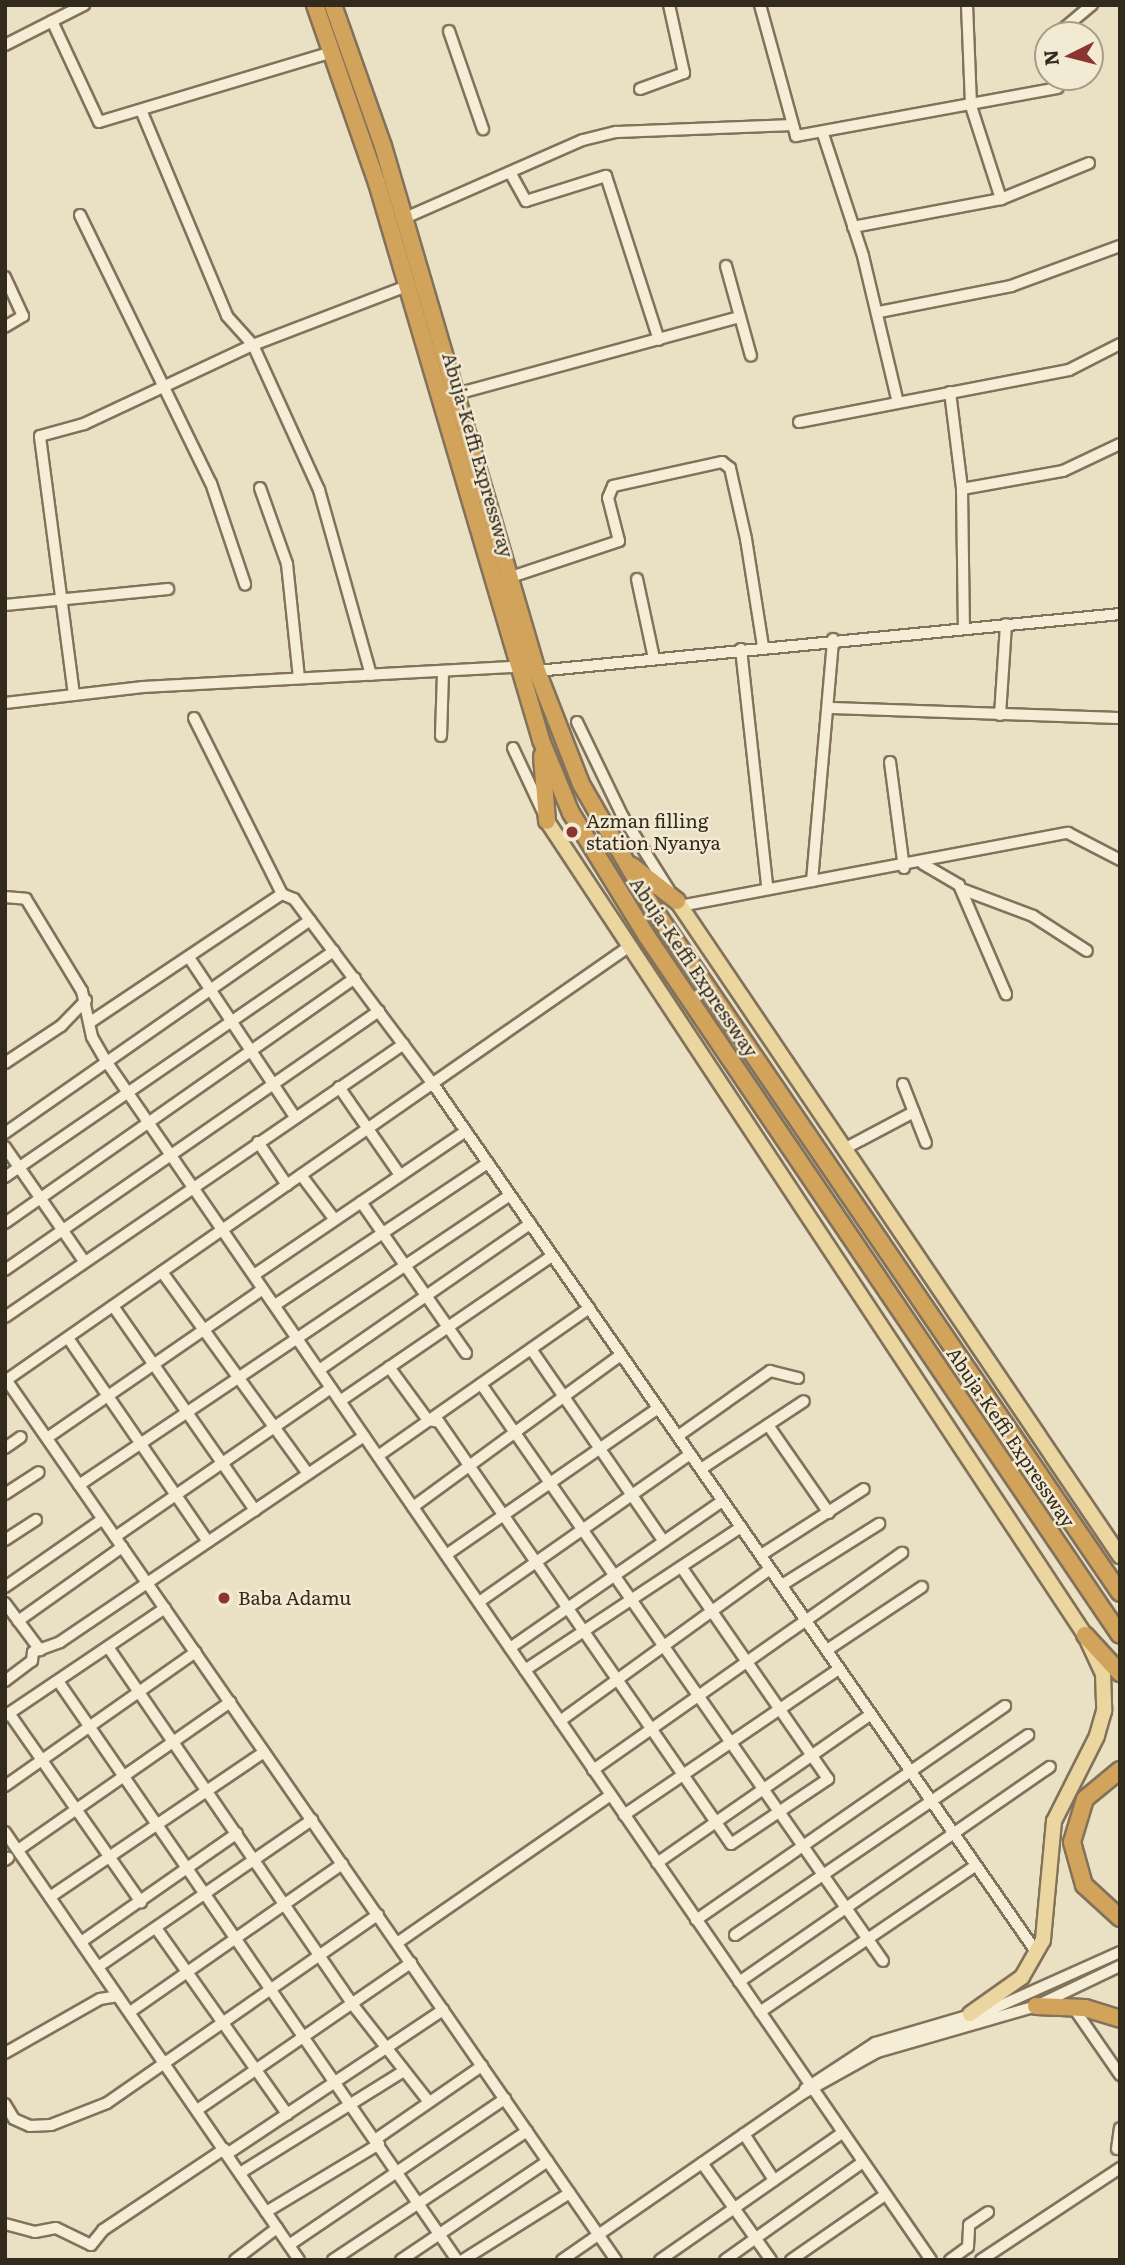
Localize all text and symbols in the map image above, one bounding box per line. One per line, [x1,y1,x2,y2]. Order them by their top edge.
north arrow [1034,21,1104,91]
text: N [1035,49,1065,67]
street label: Abuja-Keffi Expressway [438,350,518,560]
place label: Azman filling station Nyanya [586,810,721,854]
marker: Azman filling station Nyanya [564,824,580,840]
street label: Abuja-Keffi Expressway [625,873,763,1061]
street label: Abuja-Keffi Expressway [942,1343,1080,1531]
place label: Baba Adamu [238,1587,351,1609]
marker: Baba Adamu [216,1590,232,1606]

